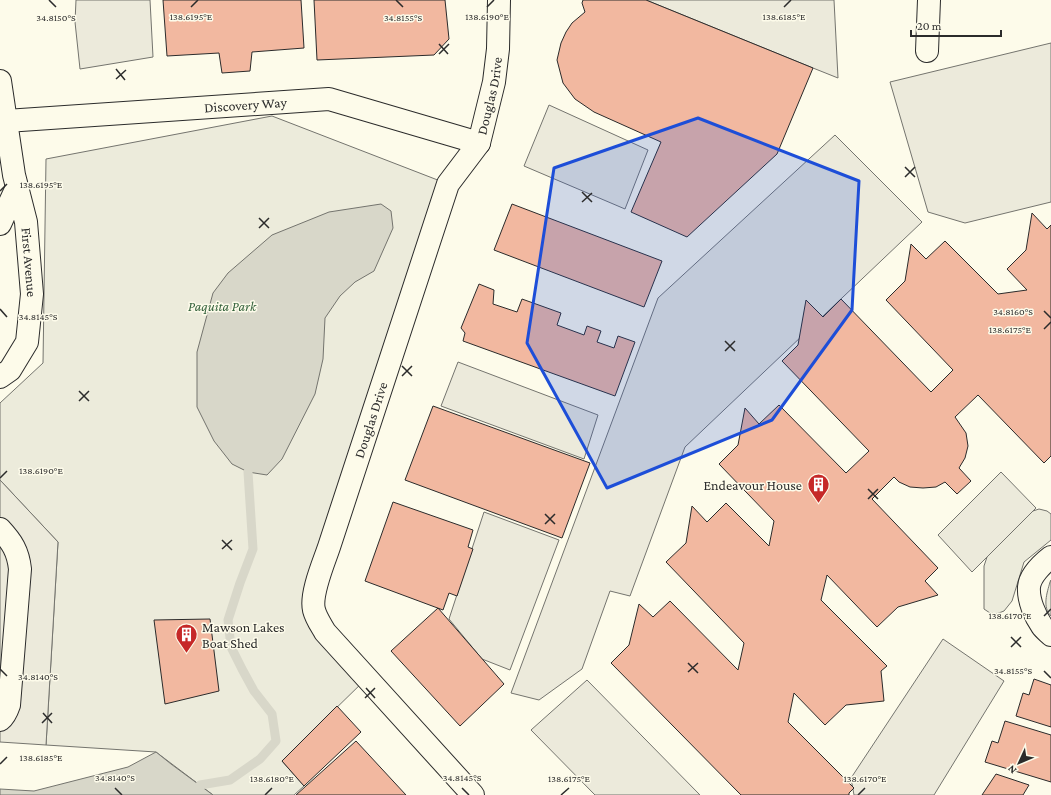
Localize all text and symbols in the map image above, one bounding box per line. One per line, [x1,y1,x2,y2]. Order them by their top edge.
text: 138.6195°E [170,11,213,22]
text: 138.6190°E [465,11,509,22]
text: 138.6185°E [763,11,806,22]
text: 34.8150°S [36,12,76,23]
text: 34.8155°S [384,12,422,23]
scale bar [911,12,1001,38]
text: 20 m [917,19,942,33]
street label: Douglas Drive [473,56,505,136]
street label: Discovery Way [204,94,288,115]
text: 138.6195°E [20,179,63,190]
street label: First Avenue [19,227,40,298]
park label: Paquita Park [188,298,257,314]
text: 34.8160°S [993,306,1033,317]
text: 34.8145°S [19,311,58,322]
text: 138.6175°E [989,324,1032,335]
street label: Douglas Drive [351,380,391,460]
text: 138.6190°E [19,465,63,476]
building icon: Endeavour House [805,472,831,505]
place label: Endeavour House [703,477,802,493]
text: 138.6170°E [988,610,1032,621]
place label: Mawson Lakes Boat Shed [202,619,285,651]
building icon: Mawson Lakes Boat Shed [174,622,200,655]
text: 34.8155°S [994,665,1032,676]
text: 34.8140°S [18,671,58,682]
north arrow [999,743,1039,783]
text: 138.6185°E [20,752,63,763]
text: N [1005,763,1019,777]
text: 34.8140°S [95,772,135,783]
text: 34.8145°S [443,772,482,783]
text: 138.6180°E [250,773,295,784]
text: 138.6175°E [548,773,591,784]
text: 138.6170°E [843,773,887,784]

